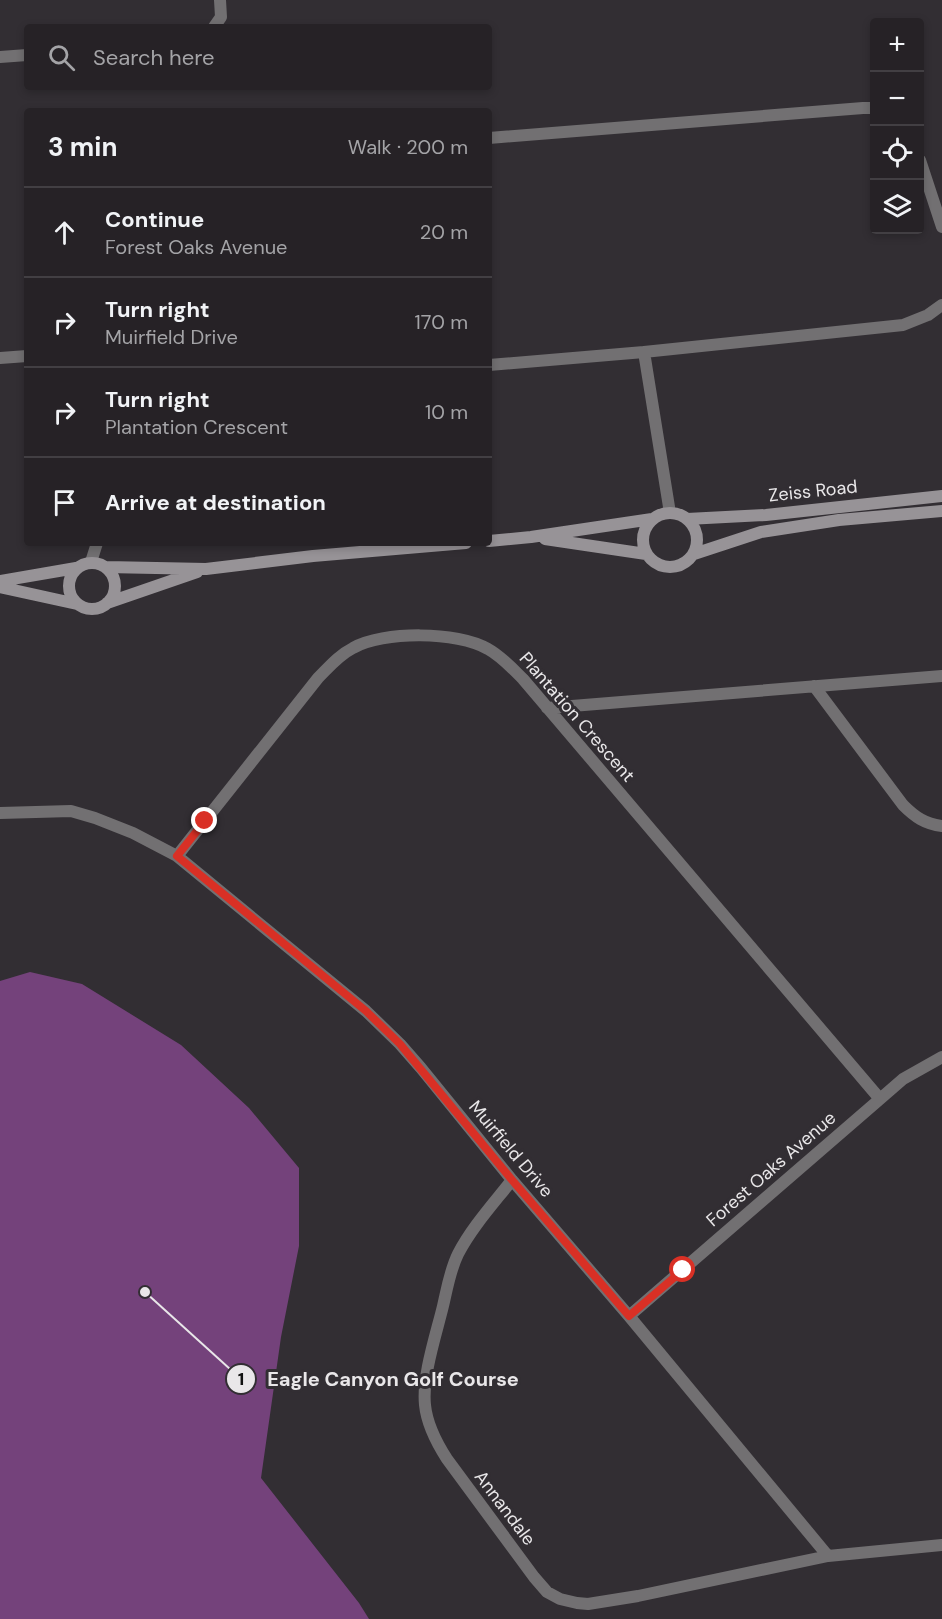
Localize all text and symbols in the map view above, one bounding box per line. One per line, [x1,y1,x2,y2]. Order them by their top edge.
map controls [870,18,924,234]
button: + [870,18,924,72]
search box [24,24,492,90]
icon: search [45,41,78,74]
text: Search here [93,43,214,72]
button: − [870,72,924,126]
button: locate [870,126,924,180]
text: 3 min [48,130,117,164]
text: Walk · 200 m [348,134,468,160]
button: layers [870,180,924,234]
text: Continue [105,205,204,234]
icon: ahead [48,216,81,249]
text: 20 m [420,219,468,245]
text: Forest Oaks Avenue [105,234,287,260]
text: Turn right [105,295,210,324]
icon: right [48,306,81,339]
text: 170 m [415,309,468,335]
text: Muirfield Drive [105,324,238,350]
text: Turn right [105,385,210,414]
icon: right [48,396,81,429]
text: 10 m [425,399,468,425]
text: Plantation Crescent [105,414,288,440]
street label: Zeiss Road [767,474,859,508]
icon: arrive [48,486,81,519]
text: Arrive at destination [105,488,326,517]
street label: Plantation Crescent [514,647,640,787]
route end [191,807,217,833]
street label: Muirfield Drive [463,1096,559,1202]
street label: Forest Oaks Avenue [701,1106,841,1232]
route start [669,1256,695,1282]
callout: Eagle Canyon Golf Course [226,1360,531,1398]
text: Eagle Canyon Golf Course [267,1366,519,1392]
text: 1 [238,1367,244,1391]
street label: Annandale [469,1466,541,1550]

